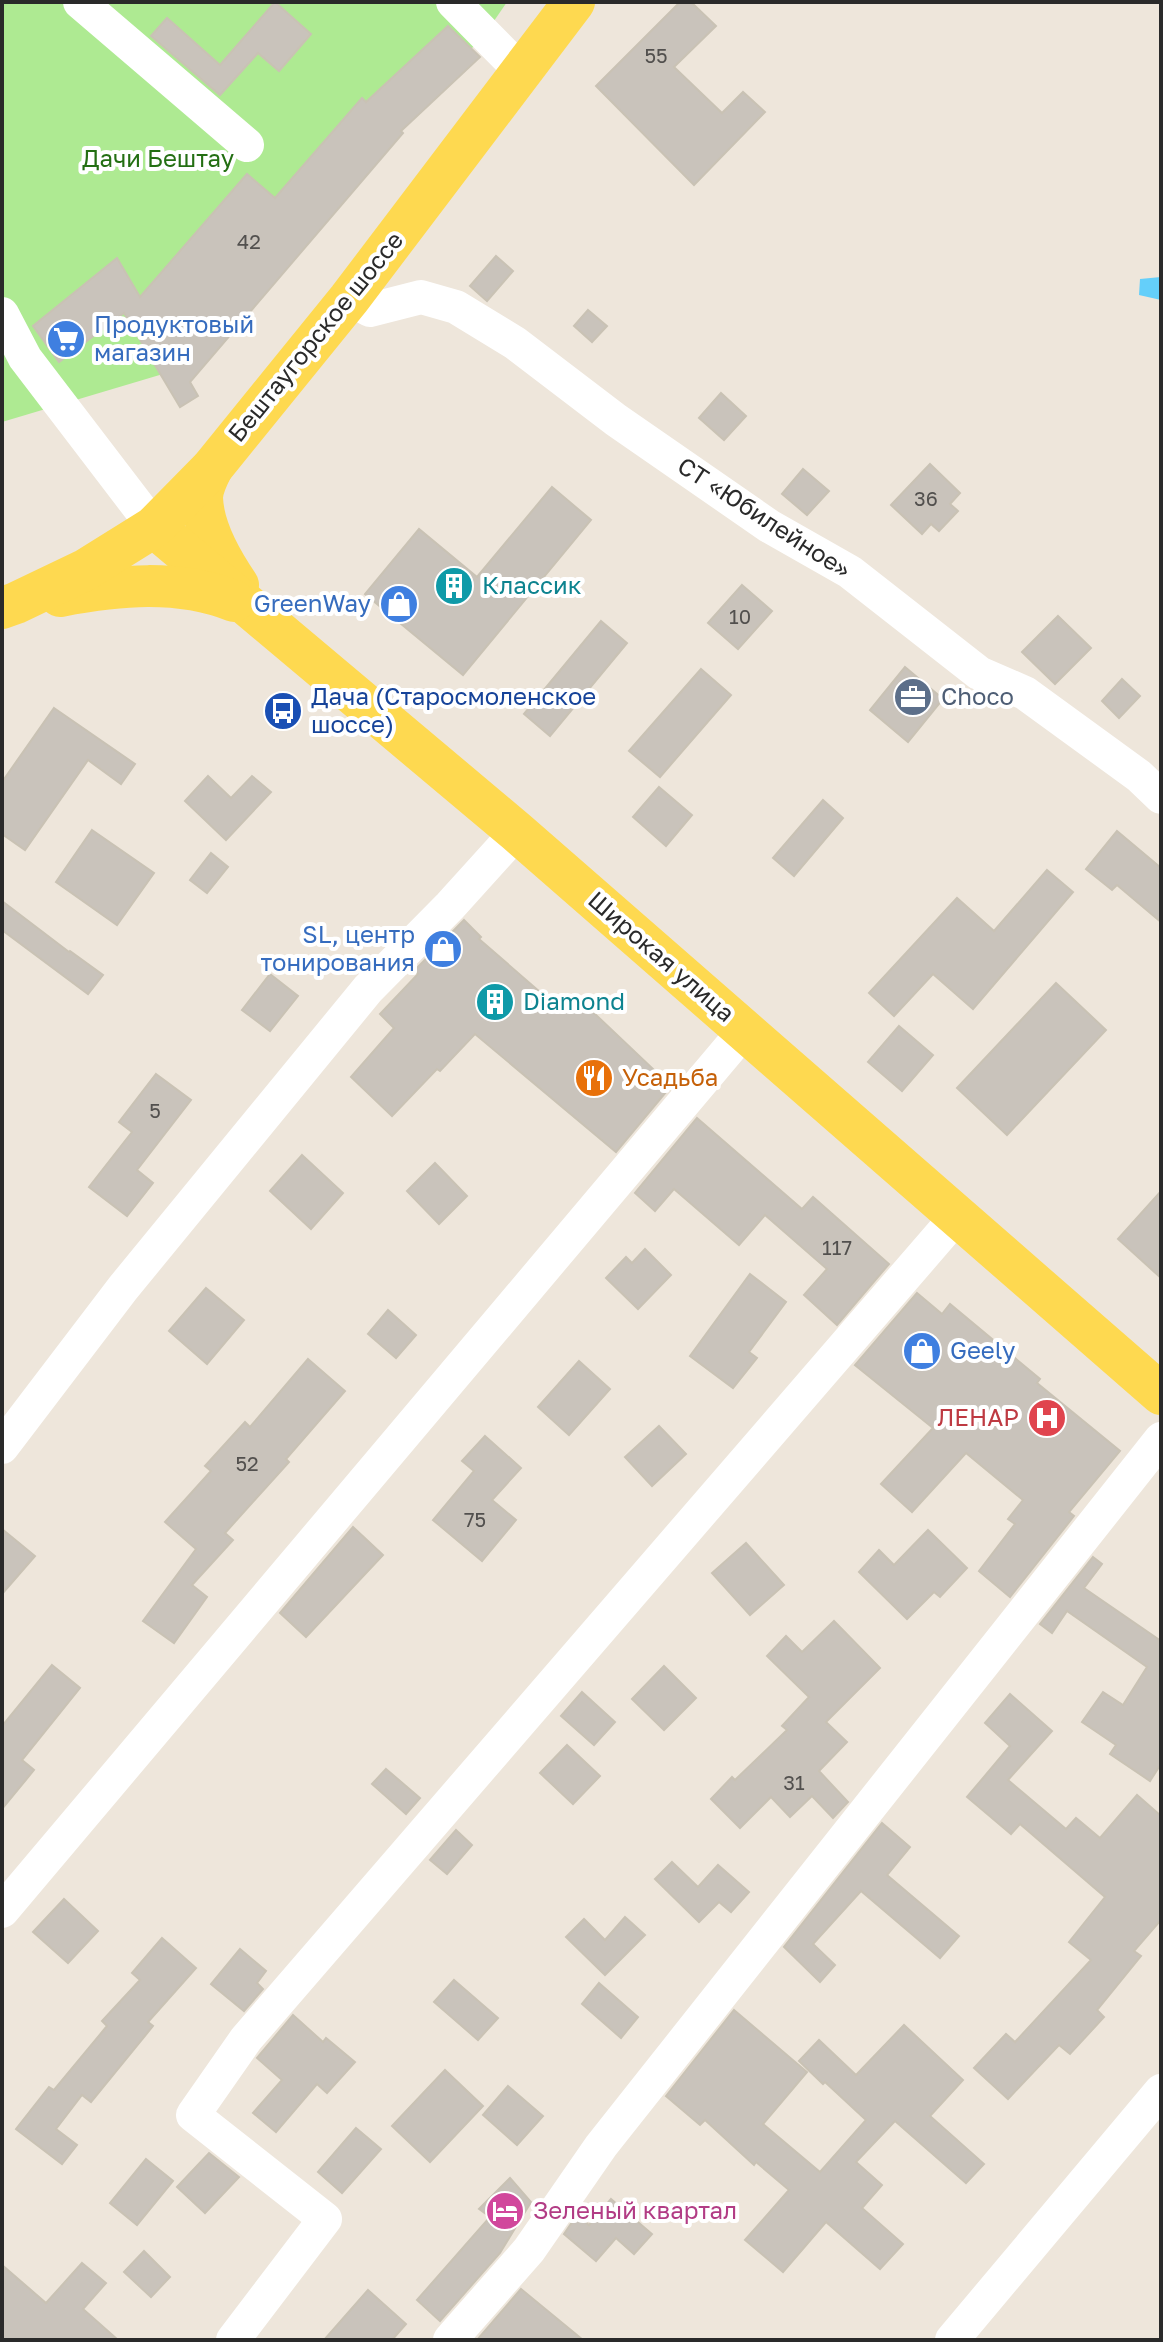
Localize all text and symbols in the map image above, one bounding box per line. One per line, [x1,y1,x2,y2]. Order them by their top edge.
house number: 55 [644,43,668,67]
park label: Дачи Бештау [82,143,234,172]
street label: Бештаугорское шоссе [221,225,408,447]
house number: 42 [237,229,261,253]
place label: Продуктовый магазин [94,309,254,366]
supermarket icon: Продуктовый магазин [45,318,87,360]
street label: СТ «Юбилейное» [673,450,857,583]
house number: 36 [914,486,938,510]
building icon: Классик [433,565,475,607]
place label: Классик [482,570,582,599]
shop icon: GreenWay [378,583,420,625]
place label: GreenWay [254,588,371,617]
house number: 10 [729,604,751,628]
office icon: Choco [892,676,934,718]
place label: Дача (Старосмоленское шоссе) [311,681,596,738]
place label: Choco [941,681,1014,710]
bus stop icon: Дача (Старосмоленское шоссе) [262,690,304,732]
street label: Широкая улица [583,885,741,1027]
place label: SL, центр тонирования [261,919,415,976]
shop icon: SL, центр тонирования [422,928,464,970]
building icon: Diamond [474,981,516,1023]
place label: Diamond [523,986,625,1015]
restaurant icon: Усадьба [573,1057,615,1099]
place label: Усадьба [622,1062,718,1091]
house number: 5 [149,1098,161,1122]
house number: 117 [822,1235,852,1259]
shop icon: Geely [901,1330,943,1372]
place label: Geely [950,1335,1015,1364]
hospital icon: ЛЕНАР [1026,1397,1068,1439]
place label: ЛЕНАР [937,1402,1019,1431]
house number: 52 [235,1451,259,1475]
house number: 75 [464,1507,486,1531]
house number: 31 [783,1770,805,1794]
hotel icon: Зеленый квартал [484,2190,526,2232]
place label: Зеленый квартал [533,2195,737,2224]

